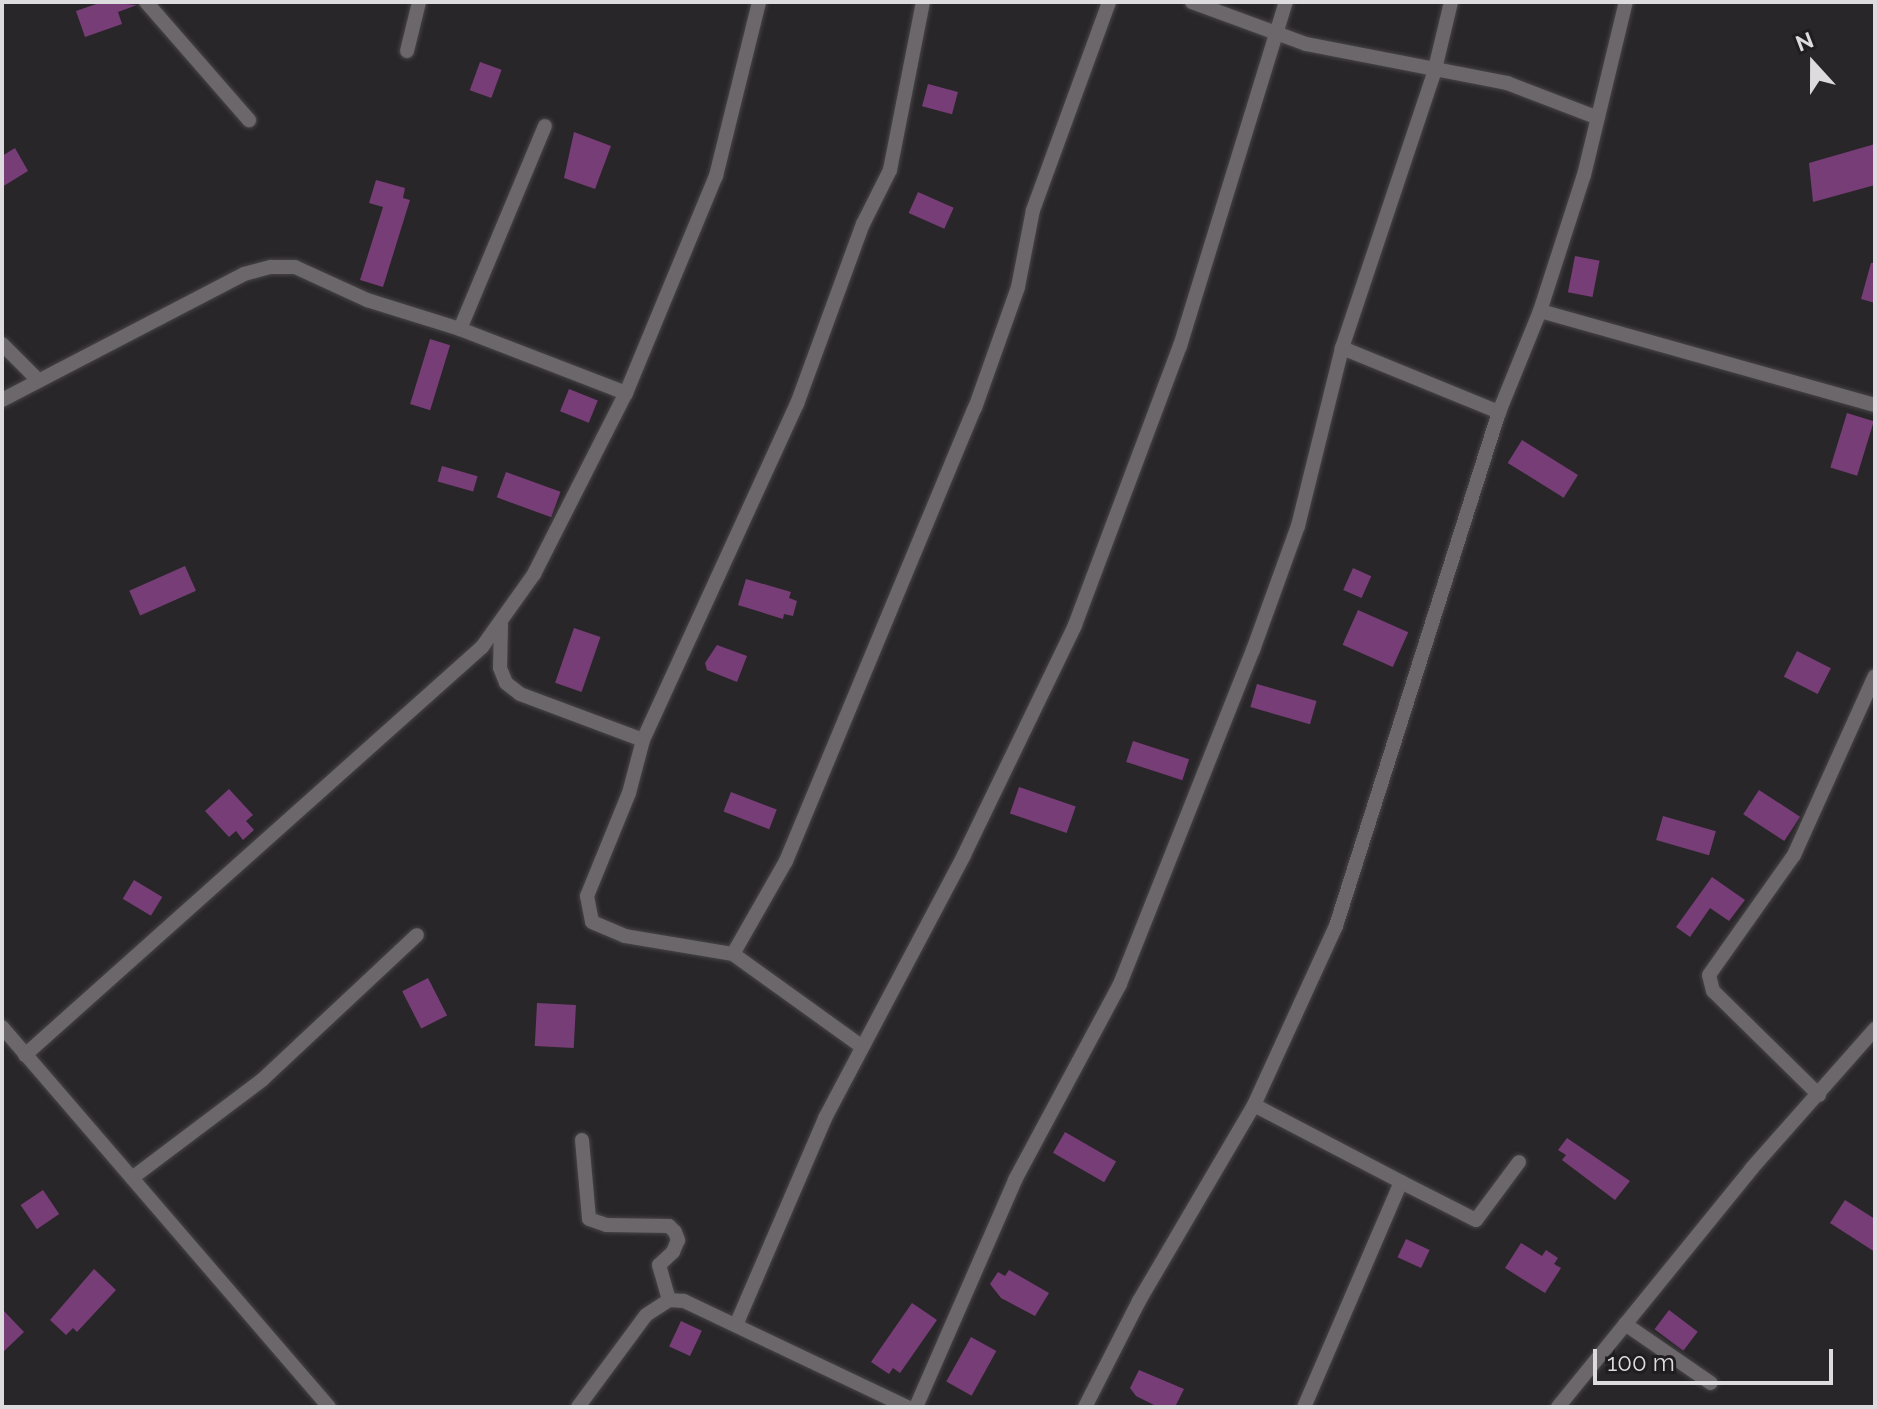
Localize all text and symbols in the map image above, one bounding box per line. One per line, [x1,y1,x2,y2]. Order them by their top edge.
north arrow [1773,24,1853,104]
text: N [1792,26,1817,57]
scale bar [1597,1333,1837,1383]
text: 100 m [1607,1348,1675,1377]

